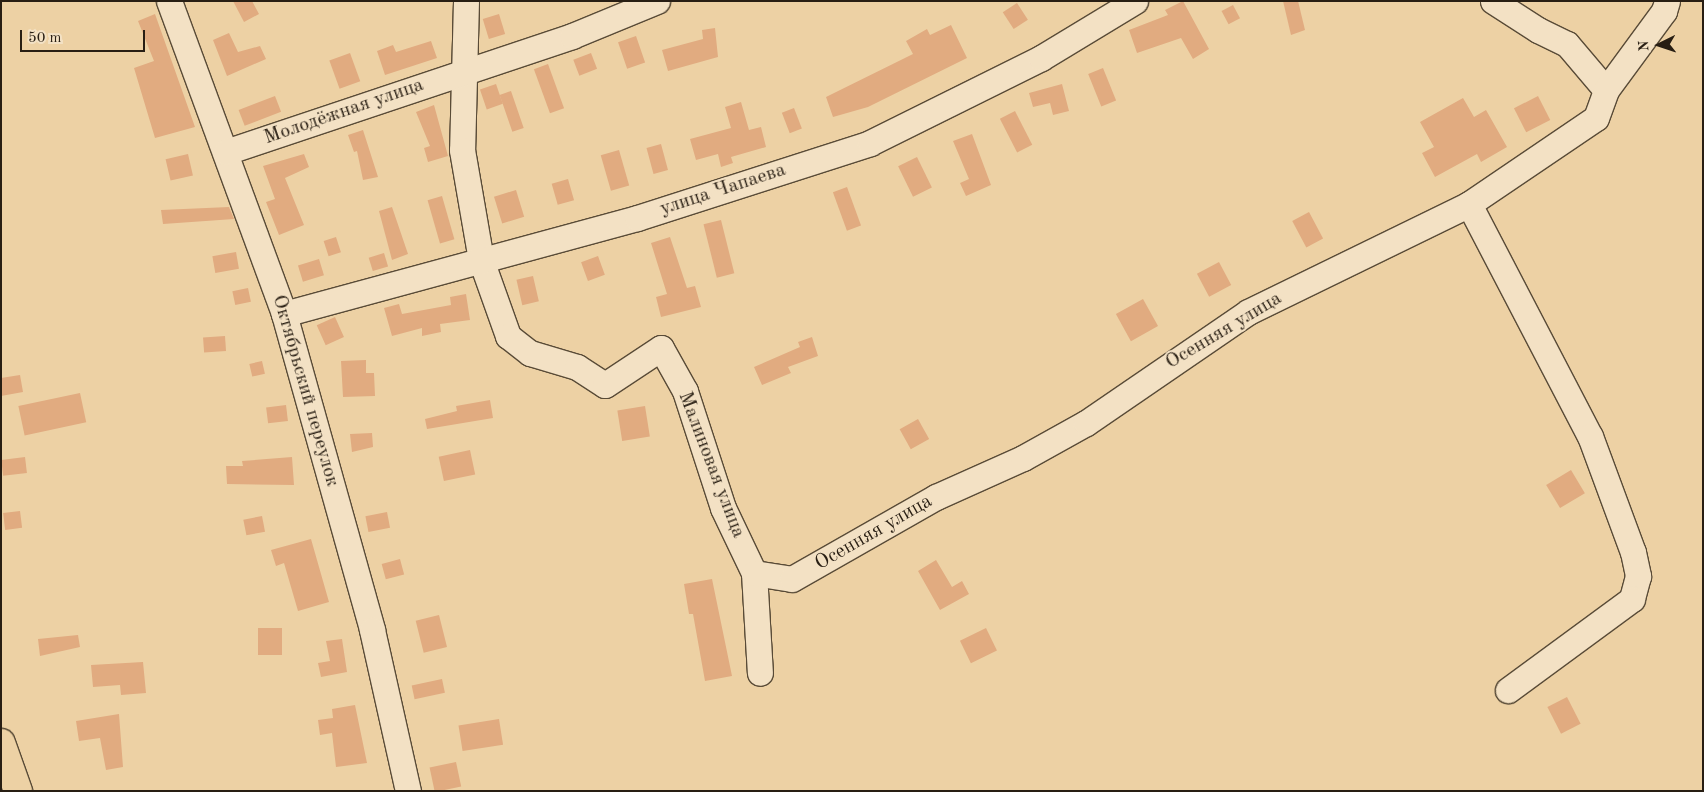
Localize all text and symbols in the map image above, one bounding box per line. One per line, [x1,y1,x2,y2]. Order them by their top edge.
scale bar [22,20,148,52]
north arrow [1634,20,1684,70]
text: 50 m [28,31,62,46]
text: N [1637,40,1651,52]
street label: Молодёжная улица [261,73,427,151]
street label: улица Чапаева [657,158,789,222]
street label: Осенняя улица [1162,287,1286,375]
street label: Октябрьский переулок [266,292,344,490]
street label: Малиновая улица [672,388,750,542]
street label: Осенняя улица [811,490,937,576]

